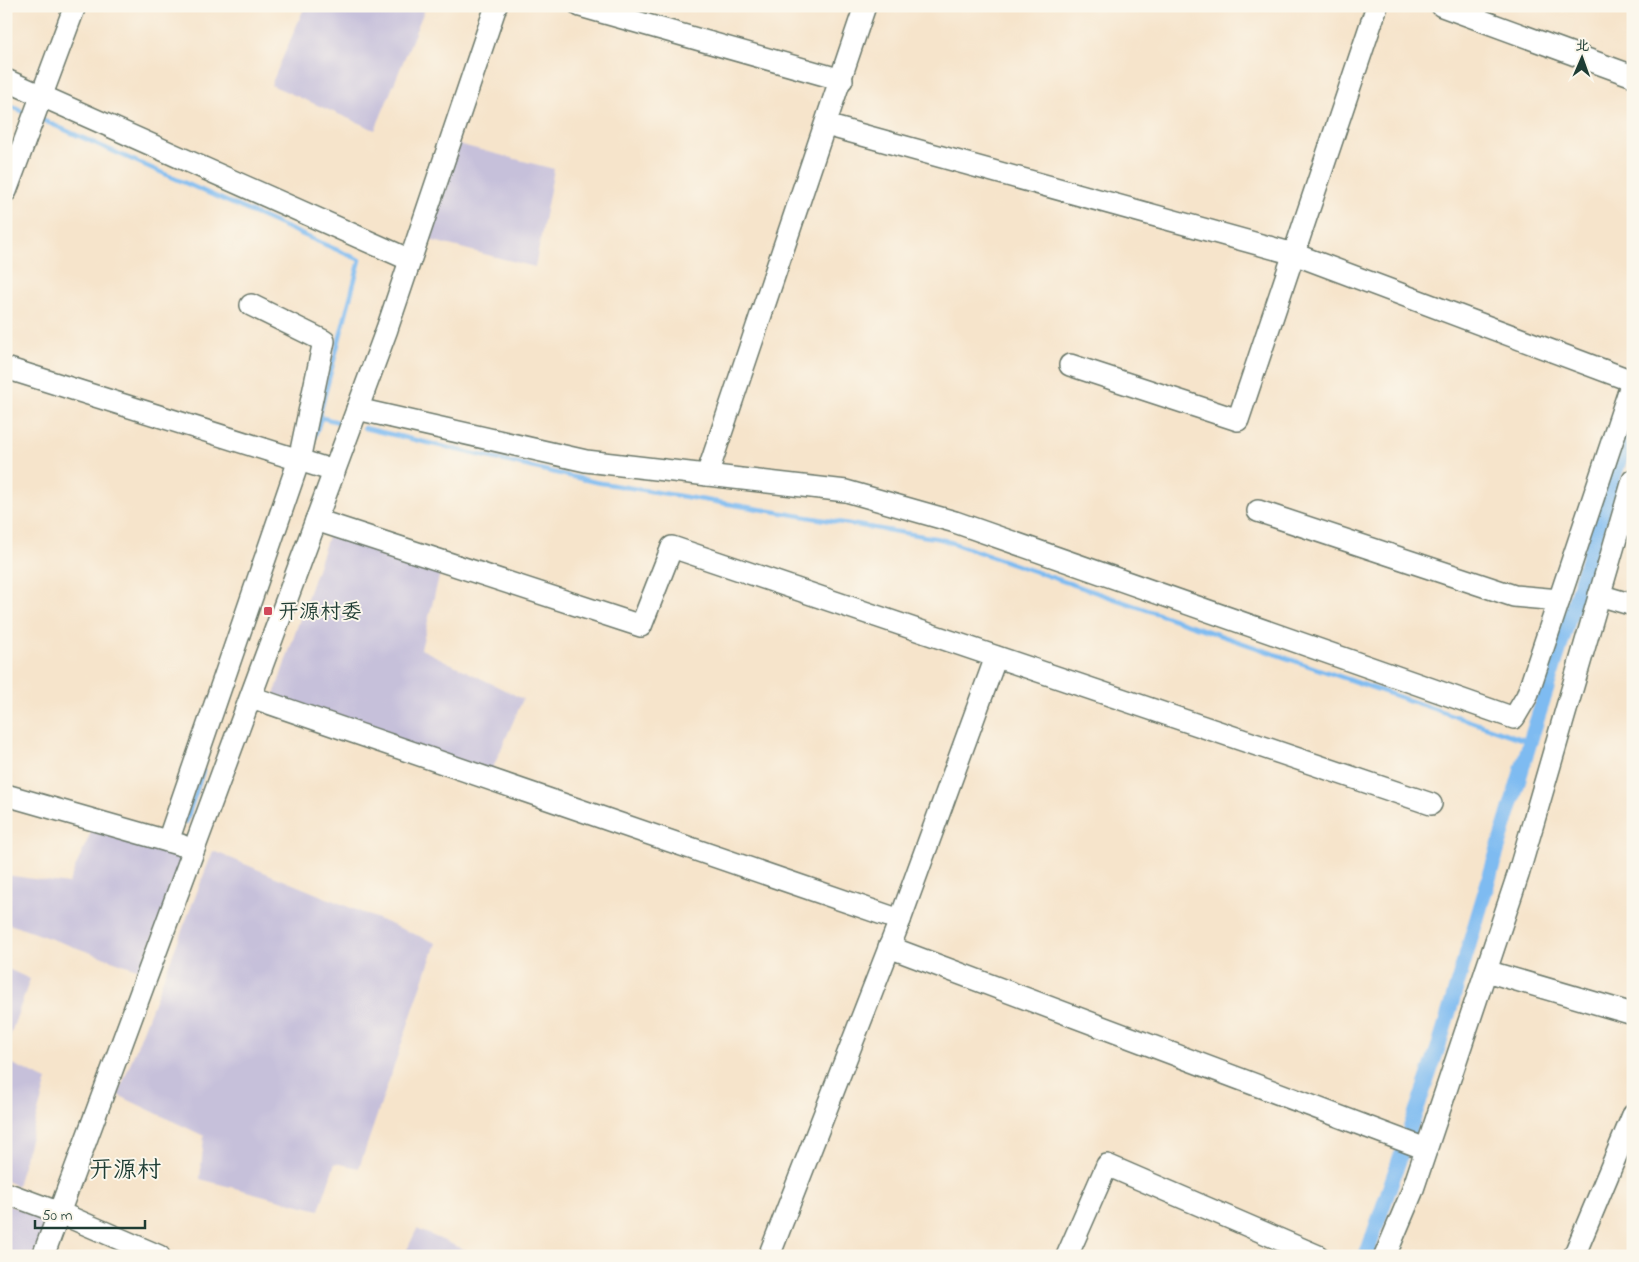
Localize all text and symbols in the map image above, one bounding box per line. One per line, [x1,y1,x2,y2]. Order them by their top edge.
north arrow [1556,32,1606,82]
text: 北 [1575,36,1590,57]
place label: 开源村委 [278,598,362,628]
marker: 开源村委 [262,605,274,617]
district label: 开源村 [89,1154,161,1189]
scale bar [35,1197,145,1229]
text: 50 m [42,1205,73,1227]

